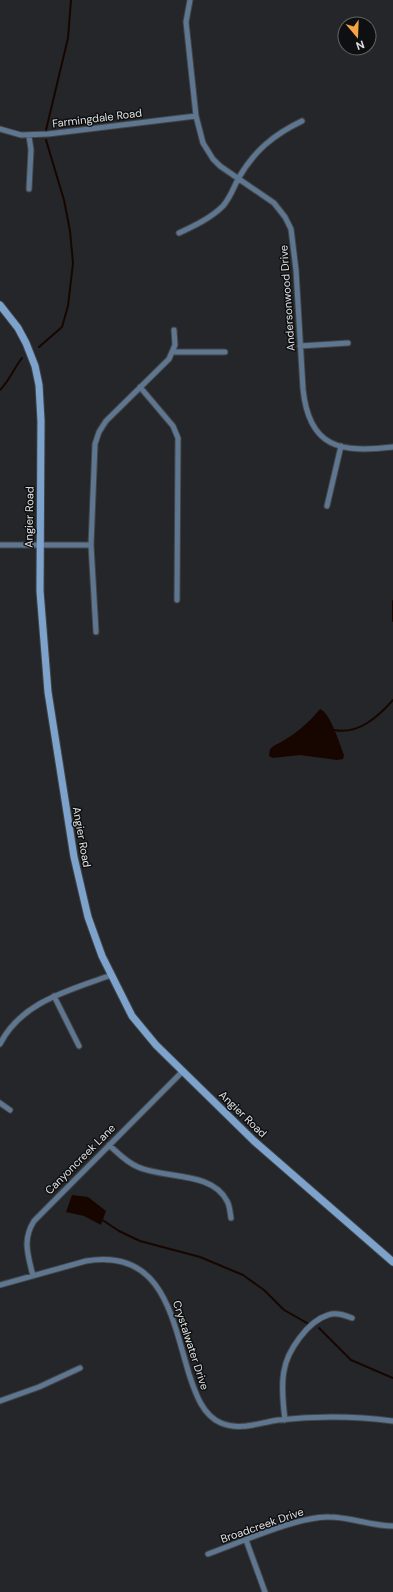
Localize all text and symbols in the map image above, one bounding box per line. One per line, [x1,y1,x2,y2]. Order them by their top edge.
north arrow [337,16,377,56]
text: N [354,38,366,53]
street label: Farmingdale Road [51,106,143,130]
street label: Andersonwood Drive [276,244,298,352]
street label: Angier Road [21,486,37,548]
street label: Angier Road [70,806,94,868]
street label: Angier Road [216,1088,270,1140]
street label: Canyoncreek Lane [42,1121,118,1197]
street label: Crystalwater Drive [170,1298,212,1392]
street label: Broadcreek Drive [219,1504,305,1546]

